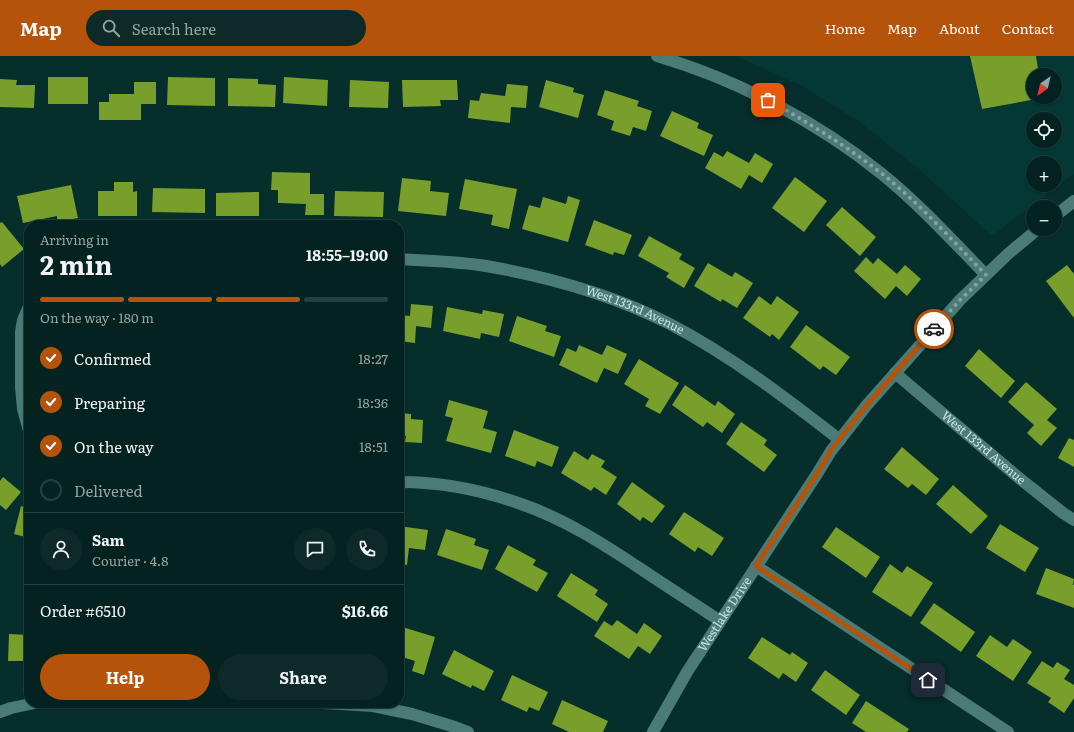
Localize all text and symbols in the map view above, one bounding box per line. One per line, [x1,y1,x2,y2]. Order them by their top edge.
search box [86,10,366,46]
text: Map [20,14,62,42]
icon: search [100,17,122,39]
text: Search here [132,17,216,40]
text: Home [825,18,865,38]
text: Map [887,18,917,38]
text: About [939,18,980,38]
text: Contact [1002,18,1054,38]
north arrow [1026,68,1062,104]
map controls [1026,68,1062,236]
pin [751,83,785,117]
icon: bag [757,89,779,111]
button: locate [1026,112,1062,148]
button: + [1026,156,1062,192]
button: − [1026,200,1062,236]
text: Arriving in [40,230,109,249]
text: 18:55–19:00 [306,243,388,266]
text: 2 min [40,244,113,283]
street label: West 133rd Avenue [583,280,688,338]
text: On the way · 180 m [40,308,154,327]
courier [914,309,954,349]
icon: car [923,318,945,340]
icon: check [40,347,62,369]
text: Confirmed [74,347,151,370]
text: 18:27 [358,349,388,368]
icon: check [40,391,62,413]
text: Preparing [74,391,145,414]
text: 18:36 [357,393,388,412]
street label: West 133rd Avenue [938,406,1030,488]
icon: check [40,435,62,457]
text: On the way [74,435,154,458]
text: 18:51 [359,437,388,456]
text: Delivered [74,479,143,502]
button: person [40,528,82,570]
text: Sam [92,528,125,551]
button: chat [294,528,336,570]
button: phone [346,528,388,570]
text: Courier · 4.8 [92,551,168,570]
street label: Westlake Drive [693,573,755,655]
text: Order #6510 [40,599,126,622]
text: $16.66 [342,599,388,622]
button: Help [40,654,210,700]
button: Share [218,654,388,700]
pin [911,663,945,697]
icon: home [917,669,939,691]

